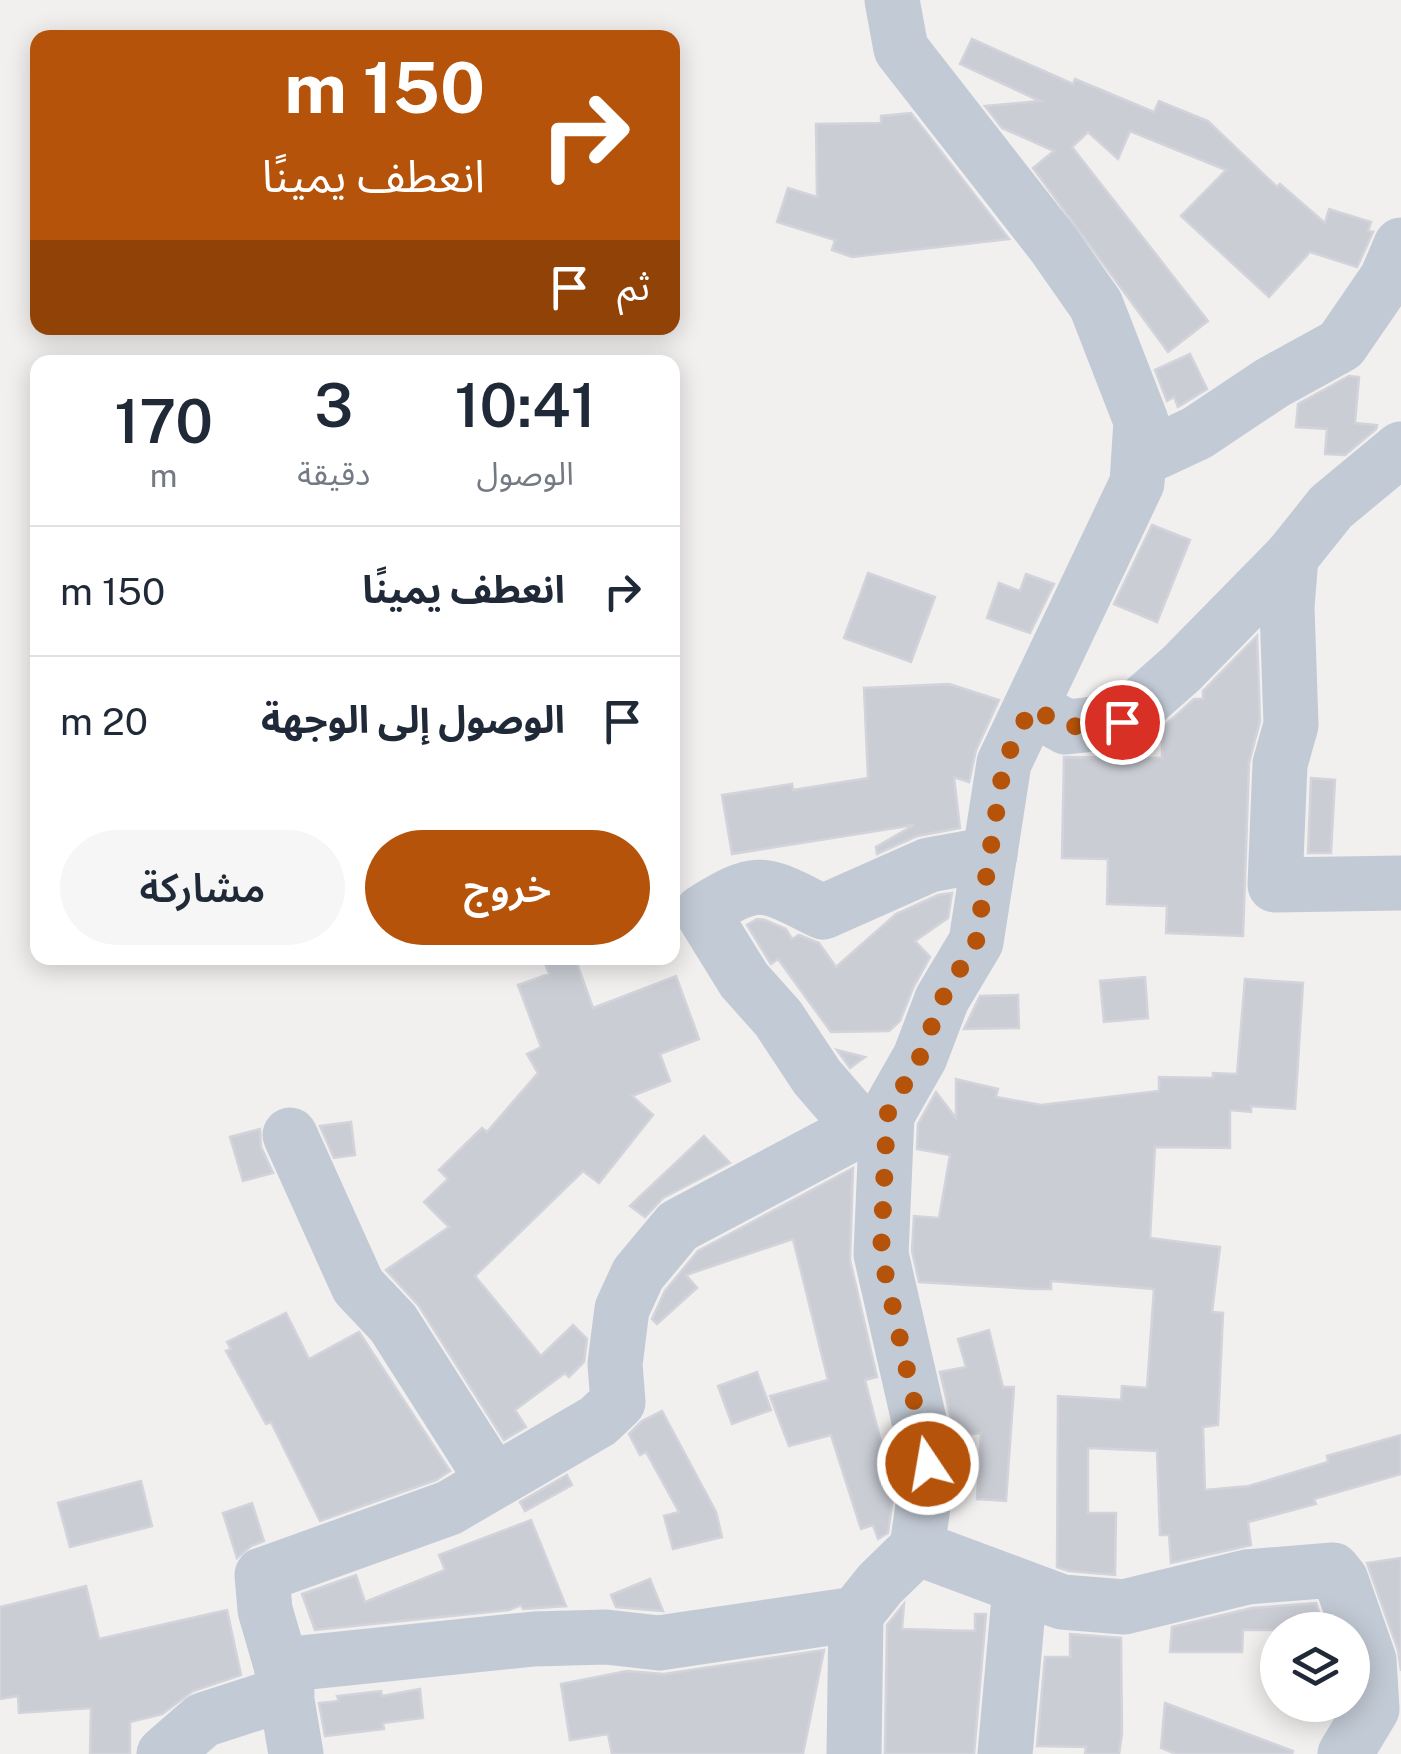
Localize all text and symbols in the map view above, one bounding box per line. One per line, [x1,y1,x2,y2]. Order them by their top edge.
text: 150 m [284,46,485,129]
icon: right [520,70,650,200]
text: انعطف يمينًا [262,149,485,202]
icon: arrive [542,260,597,315]
text: ثم [617,264,650,309]
text: 3 [314,370,353,441]
text: 10:41 [454,370,596,441]
text: 170 [114,386,213,457]
text: دقيقة [297,455,370,492]
text: الوصول [476,455,574,492]
text: m [150,457,178,494]
icon: right [595,564,650,619]
text: انعطف يمينًا [362,567,565,612]
text: 150 m [60,569,165,614]
pin [1080,680,1165,765]
icon: arrive [595,694,650,749]
icon: arrive [1095,695,1150,750]
text: الوصول إلى الوجهة [261,697,565,742]
text: 20 m [60,699,148,744]
button: مشاركة [60,830,345,945]
button: خروج [365,830,650,945]
position arrow [876,1412,980,1516]
map controls [1260,1612,1370,1722]
button: layers [1260,1612,1370,1722]

